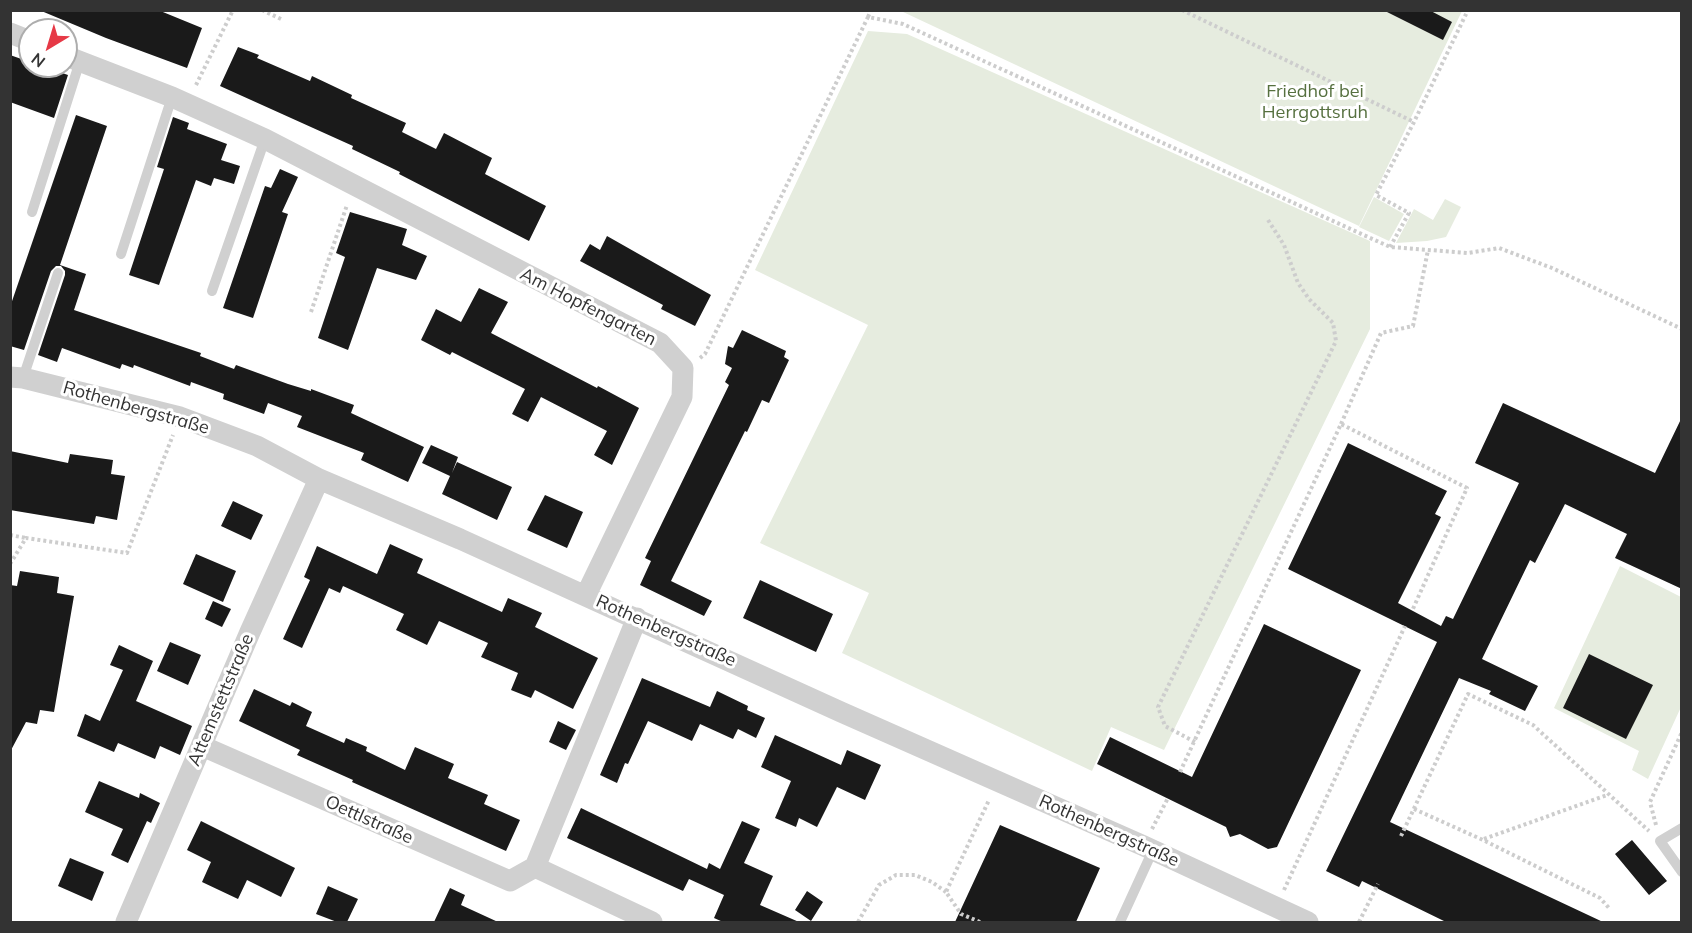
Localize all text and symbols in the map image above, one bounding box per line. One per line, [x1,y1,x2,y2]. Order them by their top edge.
north arrow [18,18,78,78]
text: N [27,49,49,72]
park label: Friedhof bei Herrgottsruh [1262,81,1368,124]
street label: Am Hopfengarten [516,263,660,351]
street label: Rothenbergstraße [60,377,212,439]
street label: Rothenbergstraße [593,590,739,672]
street label: Attemstettstraße [183,631,259,769]
street label: Rothenbergstraße [1036,790,1182,872]
street label: Oettlstraße [322,791,416,849]

